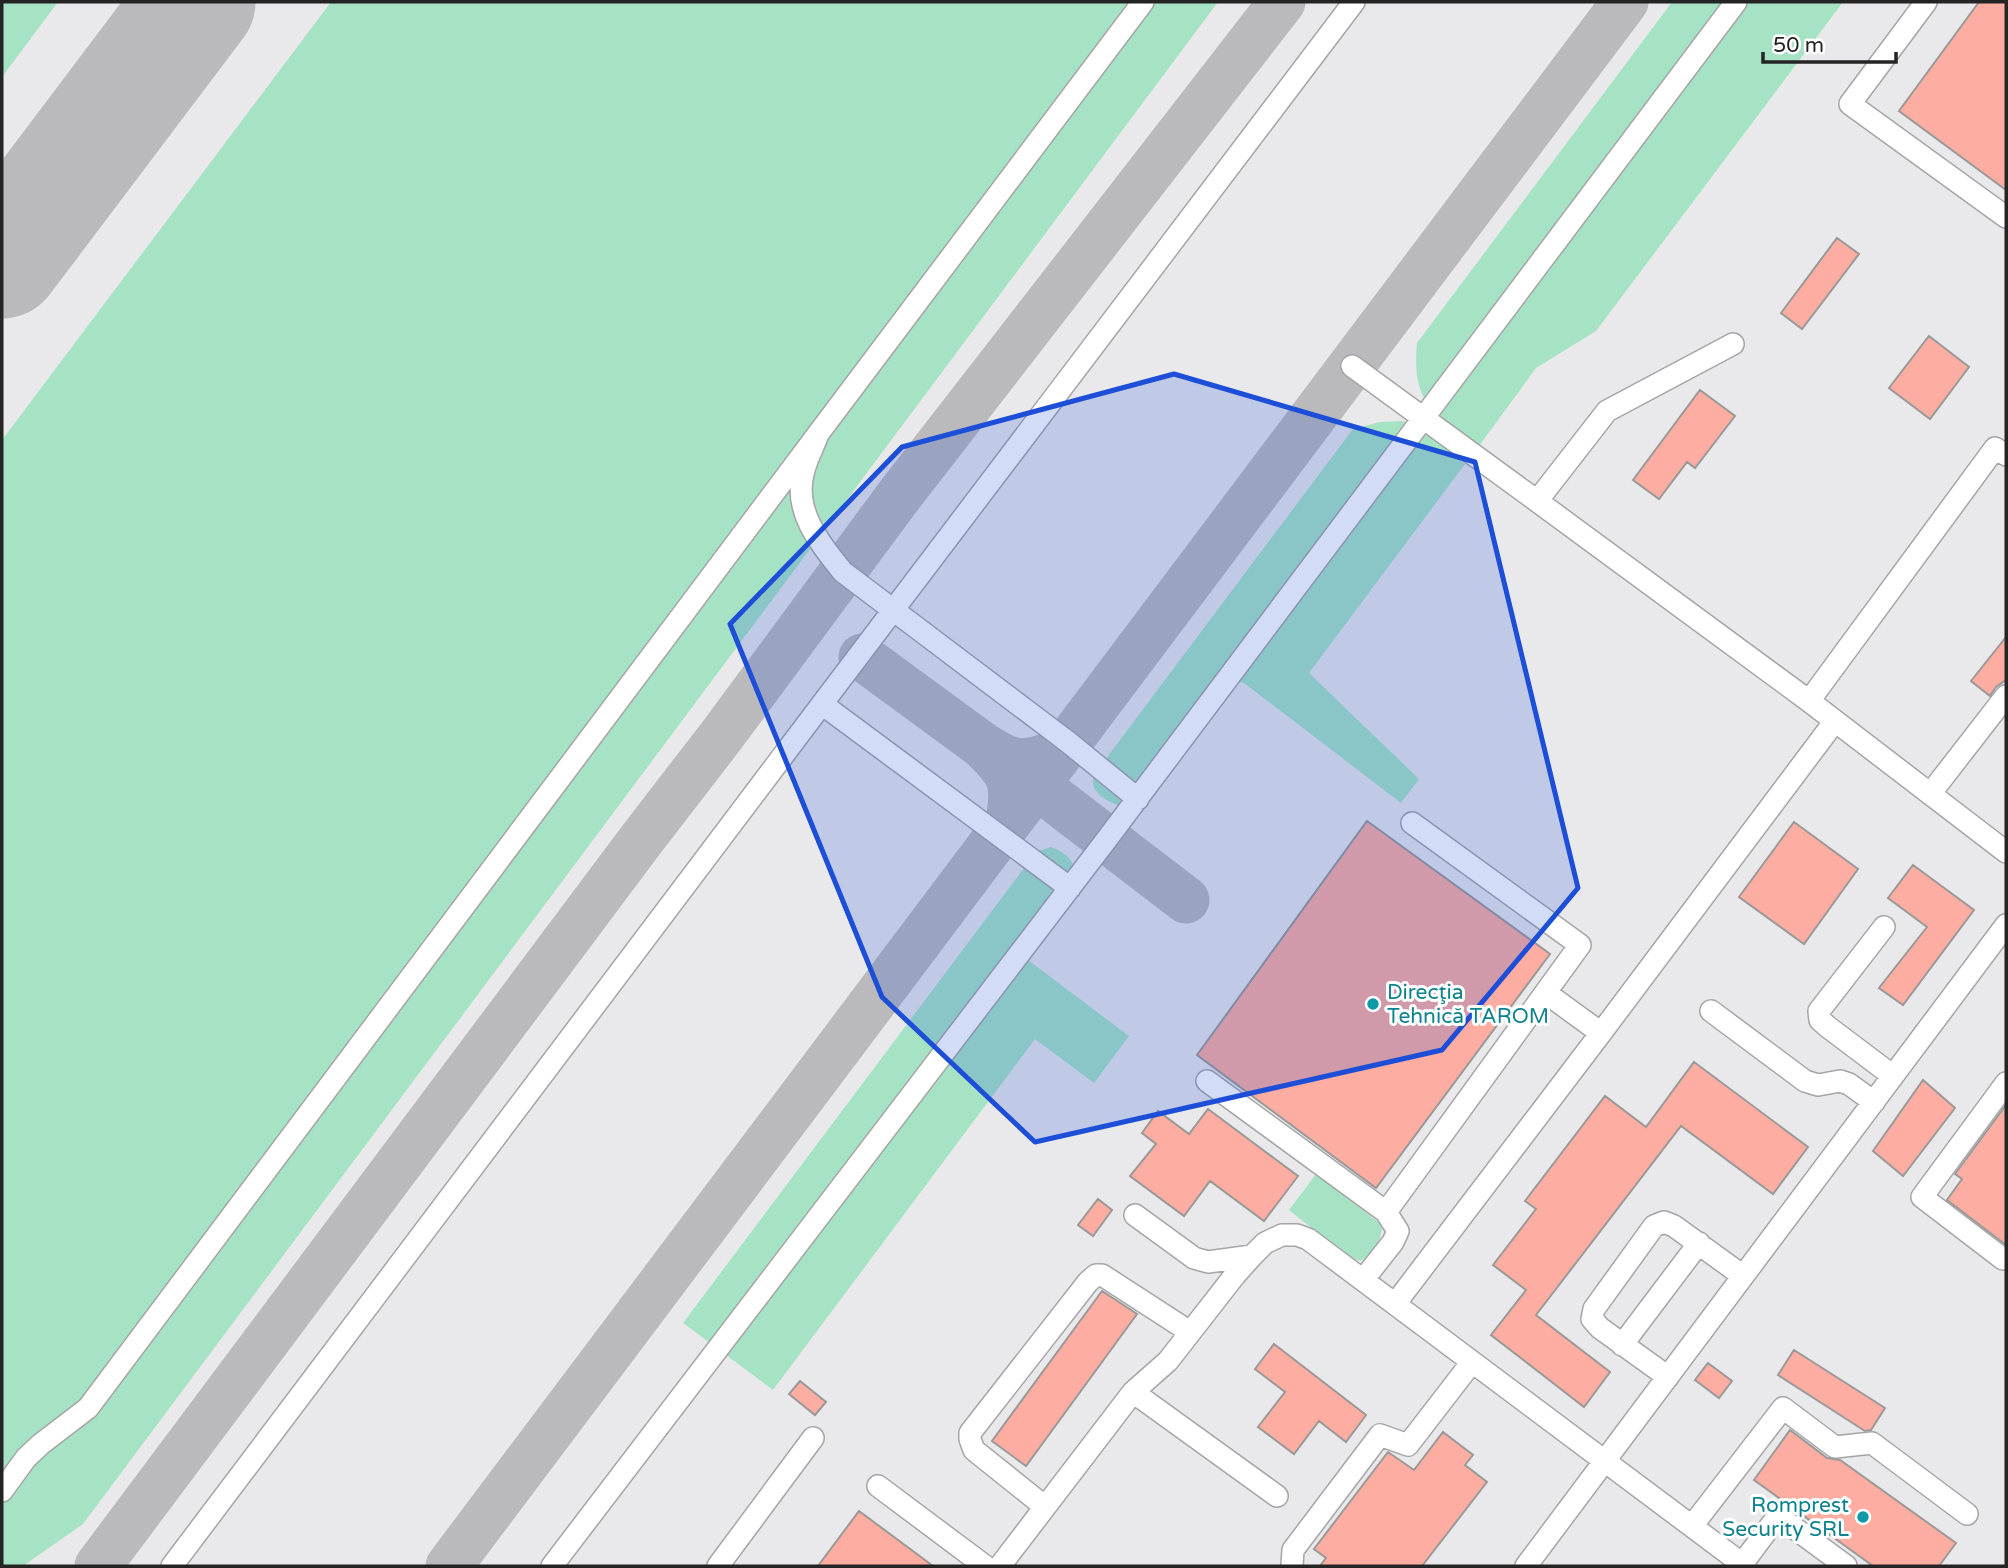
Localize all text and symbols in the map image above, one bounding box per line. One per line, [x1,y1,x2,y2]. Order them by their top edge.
scale bar [1763,21,1896,65]
text: 50 m [1773,33,1824,58]
place label: Direcţia Tehnică TAROM [1387,980,1549,1029]
marker: Direcţia Tehnică TAROM [1365,996,1381,1012]
place label: Romprest Security SRL [1722,1493,1849,1542]
marker: Romprest Security SRL [1855,1509,1871,1525]

